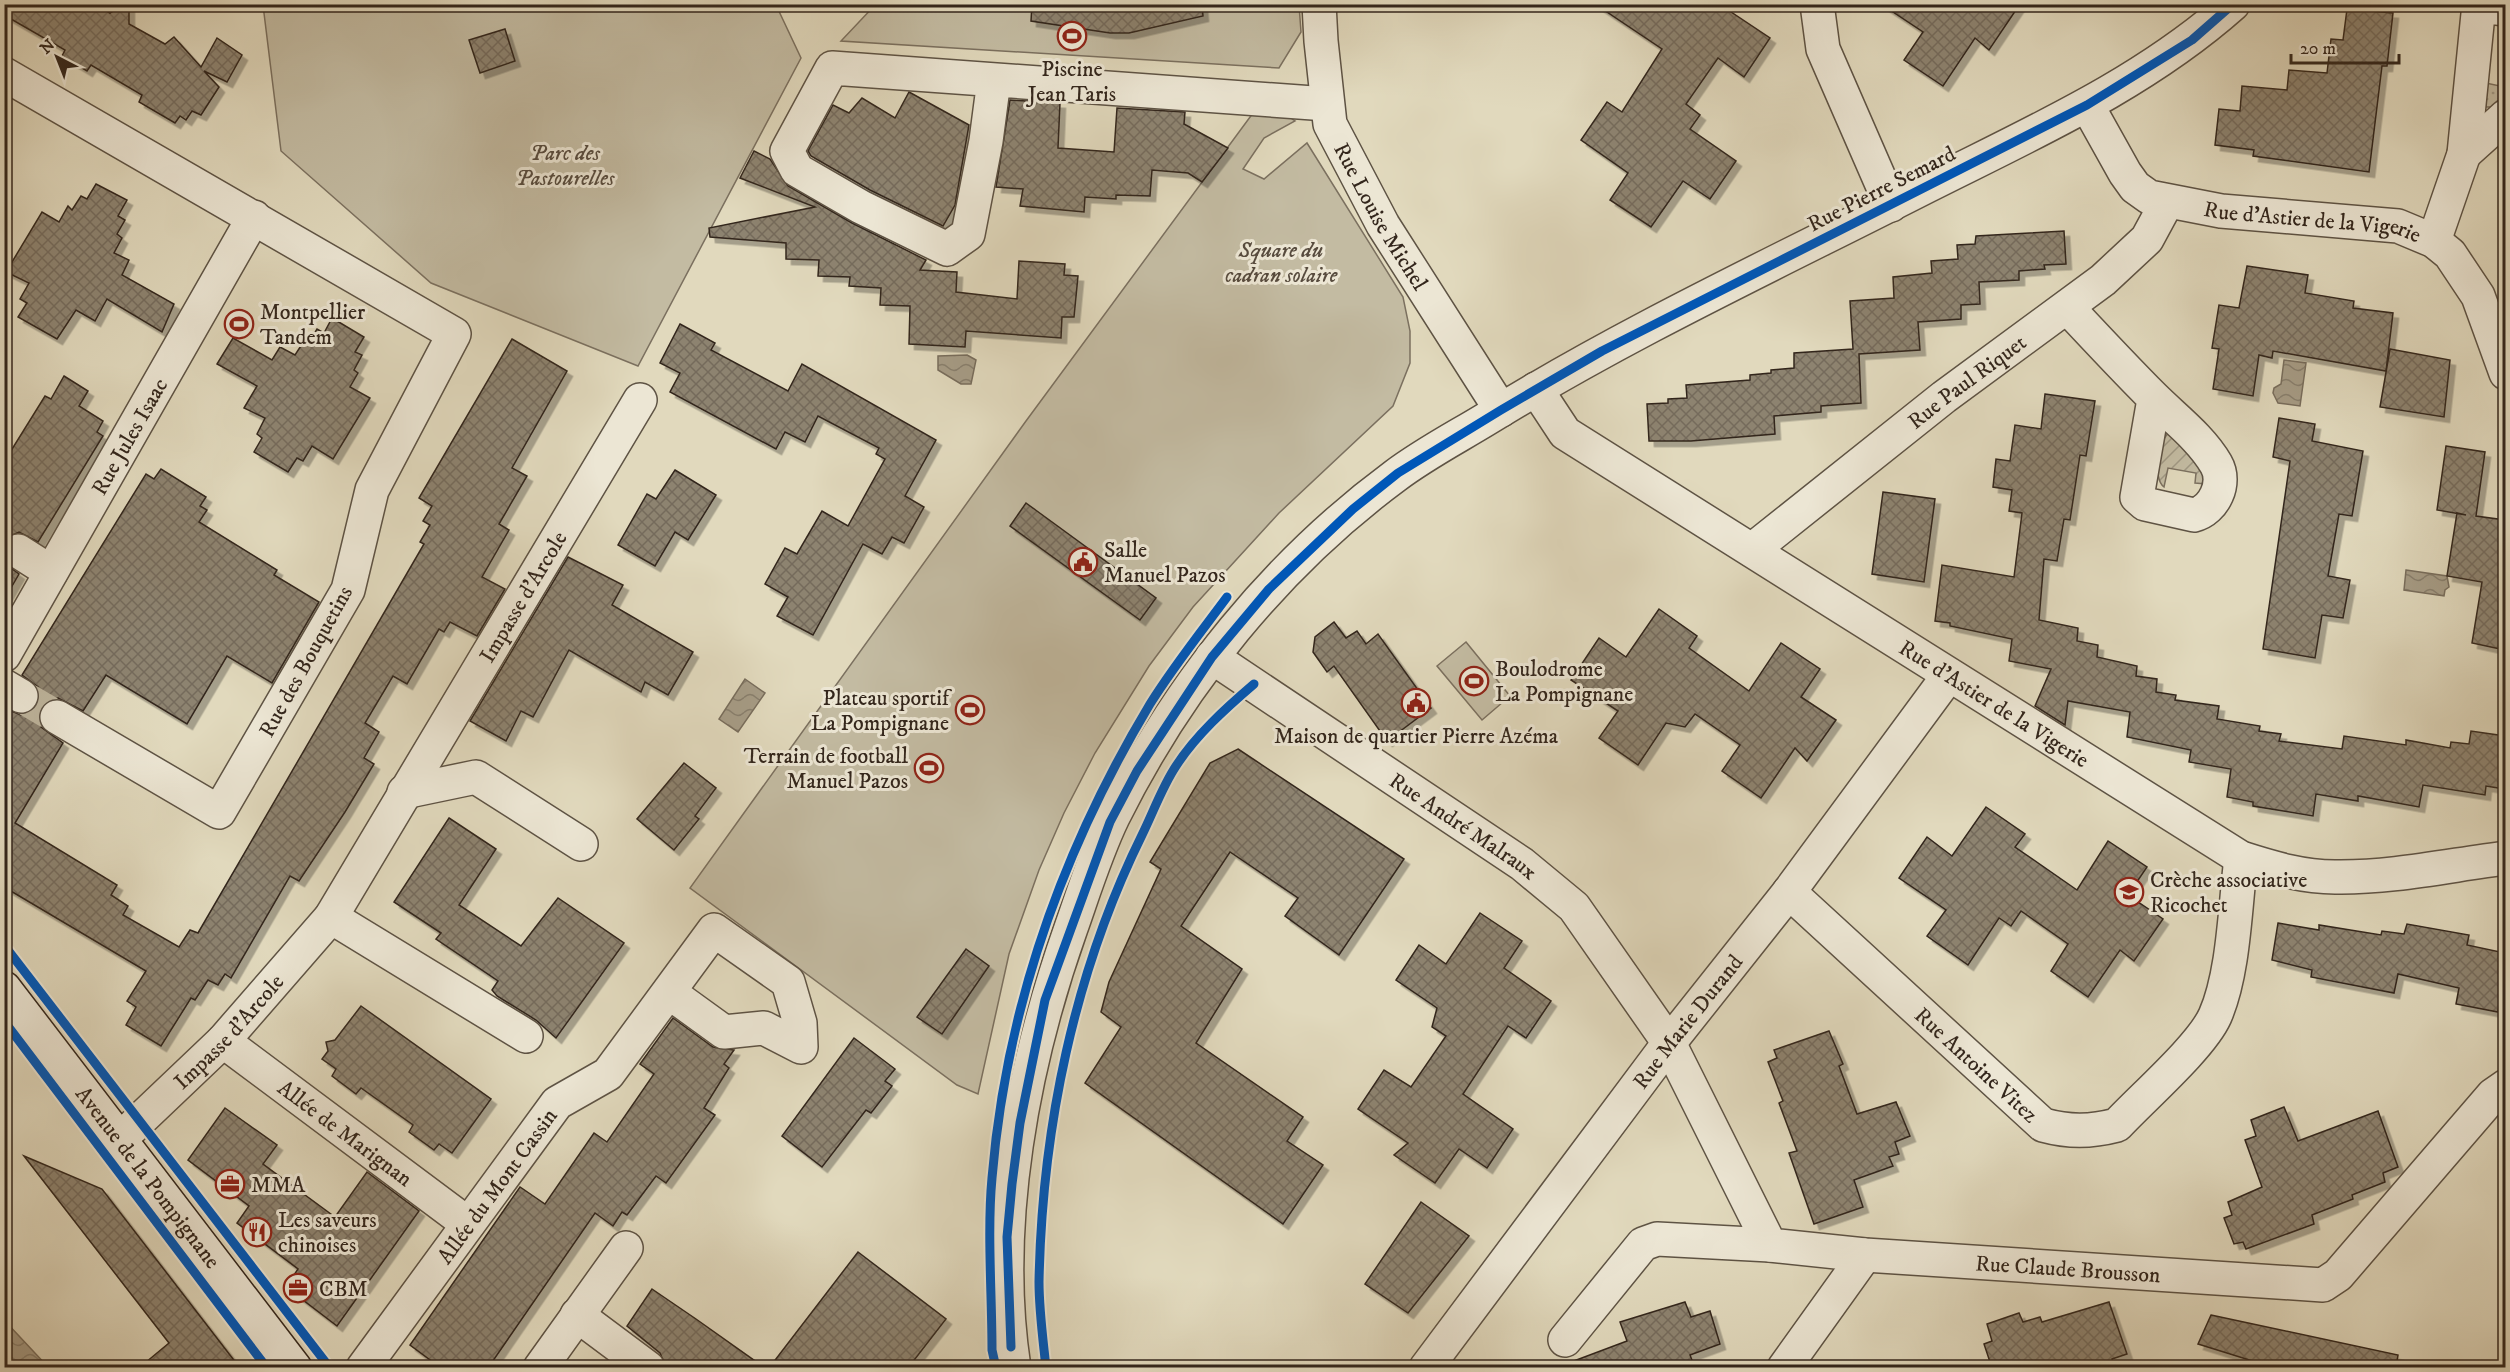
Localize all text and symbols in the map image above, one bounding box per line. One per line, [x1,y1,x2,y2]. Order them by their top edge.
sports icon: Piscine Jean Taris [1056,20,1088,52]
north arrow [27,27,87,87]
scale bar [2291,27,2399,65]
text: N [36,35,59,58]
text: 20 m [2300,38,2336,60]
place label: Piscine Jean Taris [1026,56,1116,108]
street label: Rue Louise Michel [1327,138,1433,296]
park label: Parc des Pastourelles [516,140,616,192]
street label: Rue Pierre Semard [1803,140,1960,238]
street label: Rue d'Astier de la Vigerie [2201,196,2425,249]
park label: Square du cadran solaire [1225,237,1338,289]
place label: Montpellier Tandem [260,299,366,351]
sports icon: Montpellier Tandem [223,308,255,340]
street label: Rue Paul Riquet [1903,329,2032,436]
street label: Rue Jules Isaac [86,374,174,500]
street label: Impasse d'Arcole [474,527,573,668]
place label: Salle Manuel Pazos [1104,537,1226,589]
public building icon: Salle Manuel Pazos [1067,546,1099,578]
street label: Rue des Bouquetins [254,581,359,742]
street label: Rue d'Astier de la Vigerie [1894,635,2093,774]
place label: Boulodrome La Pompignane [1495,656,1633,708]
sports icon: Boulodrome La Pompignane [1458,665,1490,697]
place label: Plateau sportif La Pompignane [811,685,953,737]
public building icon: Maison de quartier Pierre Azéma [1400,687,1432,719]
sports icon: Plateau sportif La Pompignane [954,694,986,726]
place label: Maison de quartier Pierre Azéma [1274,723,1559,750]
place label: Terrain de football Manuel Pazos [744,743,908,795]
sports icon: Terrain de football Manuel Pazos [913,752,945,784]
street label: Rue André Malraux [1384,767,1543,886]
place label: Crèche associative Ricochet [2150,867,2307,919]
school or university icon: Crèche associative Ricochet [2113,876,2145,908]
street label: Rue Marie Durand [1627,950,1749,1095]
street label: Impasse d'Arcole [169,969,290,1096]
street label: Rue Antoine Vitez [1908,1002,2044,1129]
street label: Allée de Marignan [272,1075,418,1193]
street label: Avenue de la Pompignane [69,1081,226,1274]
street label: Allée du Mont Cassin [432,1103,564,1270]
office icon: MMA [214,1168,246,1200]
place label: MMA [251,1172,306,1199]
place label: Les saveurs chinoises [278,1207,377,1259]
restaurant icon: Les saveurs chinoises [241,1216,273,1248]
street label: Rue Claude Brousson [1975,1250,2162,1289]
office icon: CBM [282,1272,314,1304]
place label: CBM [319,1276,368,1303]

